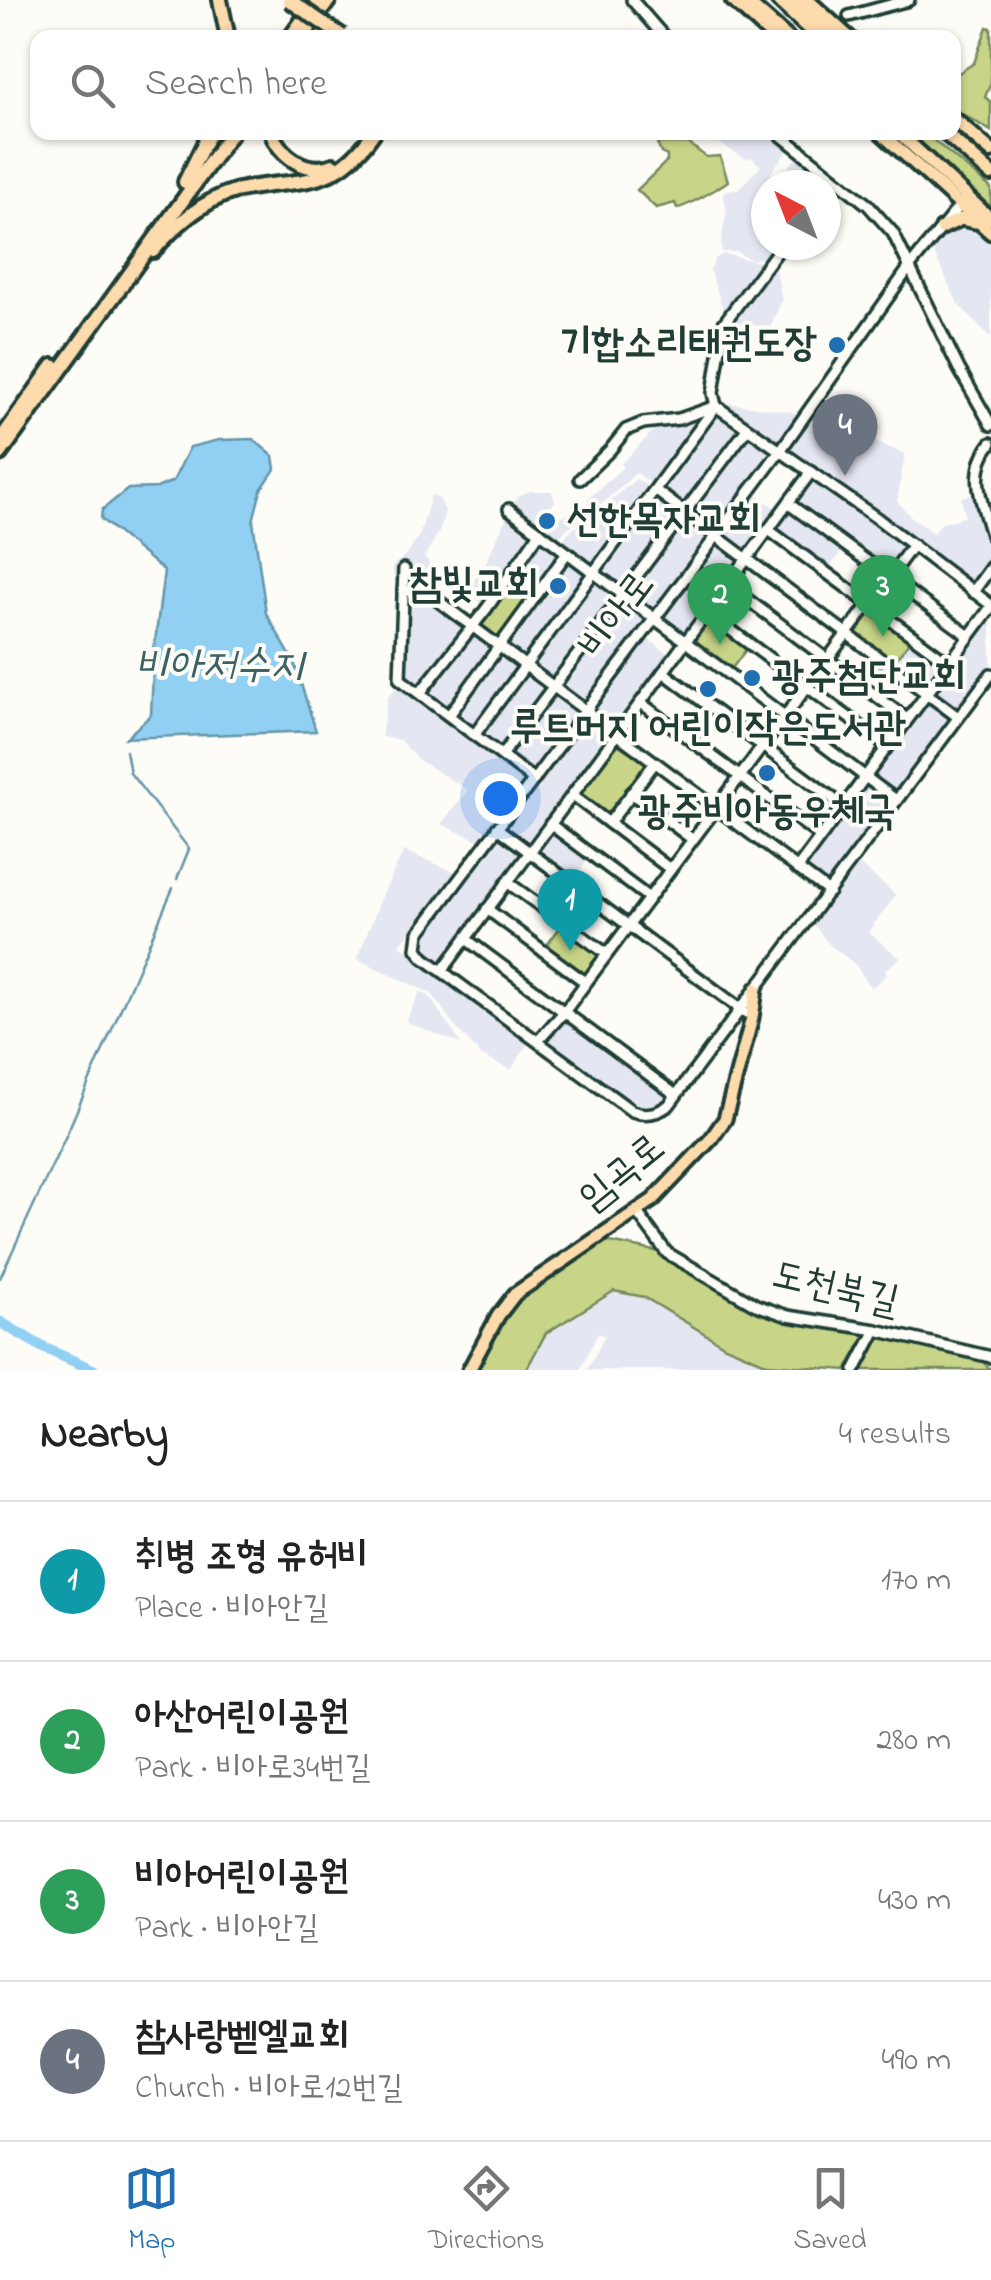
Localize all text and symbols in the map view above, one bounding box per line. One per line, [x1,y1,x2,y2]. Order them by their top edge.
search box [30,30,961,140]
text: Search here [145,57,327,113]
icon: search [65,58,120,113]
north arrow [751,170,841,260]
place label: 기합소리태권도장 [560,316,817,375]
marker: 기합소리태권도장 [826,334,848,356]
pin: 4 [812,394,878,476]
place label: 선한목자교회 [567,492,760,551]
marker: 선한목자교회 [536,510,558,532]
pin: 3 [850,554,916,637]
place label: 참빛교회 [409,557,538,616]
street label: 비아로 [565,560,671,672]
pin: 2 [688,562,752,645]
marker: 참빛교회 [547,575,569,597]
water label: 비아저수지 [135,637,308,698]
place label: 광주첨단교회 [772,649,965,708]
marker: 광주첨단교회 [741,667,763,689]
marker: 루트머지 어린이작은도서관 [697,678,719,700]
place label: 루트머지 어린이작은도서관 [510,700,906,759]
marker: 광주비아동우체국 [756,762,778,784]
your location [475,773,526,824]
place label: 광주비아동우체국 [638,784,896,843]
pin: 1 [538,868,602,951]
street label: 임곡로 [567,1121,679,1227]
street label: 도천북길 [766,1247,904,1333]
text: Nearby [40,1405,168,1466]
text: 4 results [839,1412,951,1459]
text: 취병 조형 유허비 [135,1530,368,1586]
text: 1 [67,1558,78,1605]
text: 170 m [881,1558,951,1605]
text: Place · 비아안길 [135,1586,329,1633]
text: 아산어린이공원 [135,1690,349,1746]
text: 2 [65,1718,80,1765]
text: 280 m [876,1718,951,1765]
text: Park · 비아로34번길 [135,1746,371,1793]
text: 비아어린이공원 [135,1850,349,1906]
text: 3 [66,1878,79,1925]
text: 430 m [878,1878,951,1925]
text: Park · 비아안길 [135,1906,319,1953]
text: 참사랑벧엘교회 [135,2010,349,2066]
text: 4 [66,2038,79,2085]
text: 490 m [882,2038,951,2085]
text: Church · 비아로12번길 [135,2066,403,2113]
tab: Map [124,2161,179,2262]
tab: Directions [428,2161,545,2262]
tab: Saved [794,2161,867,2262]

